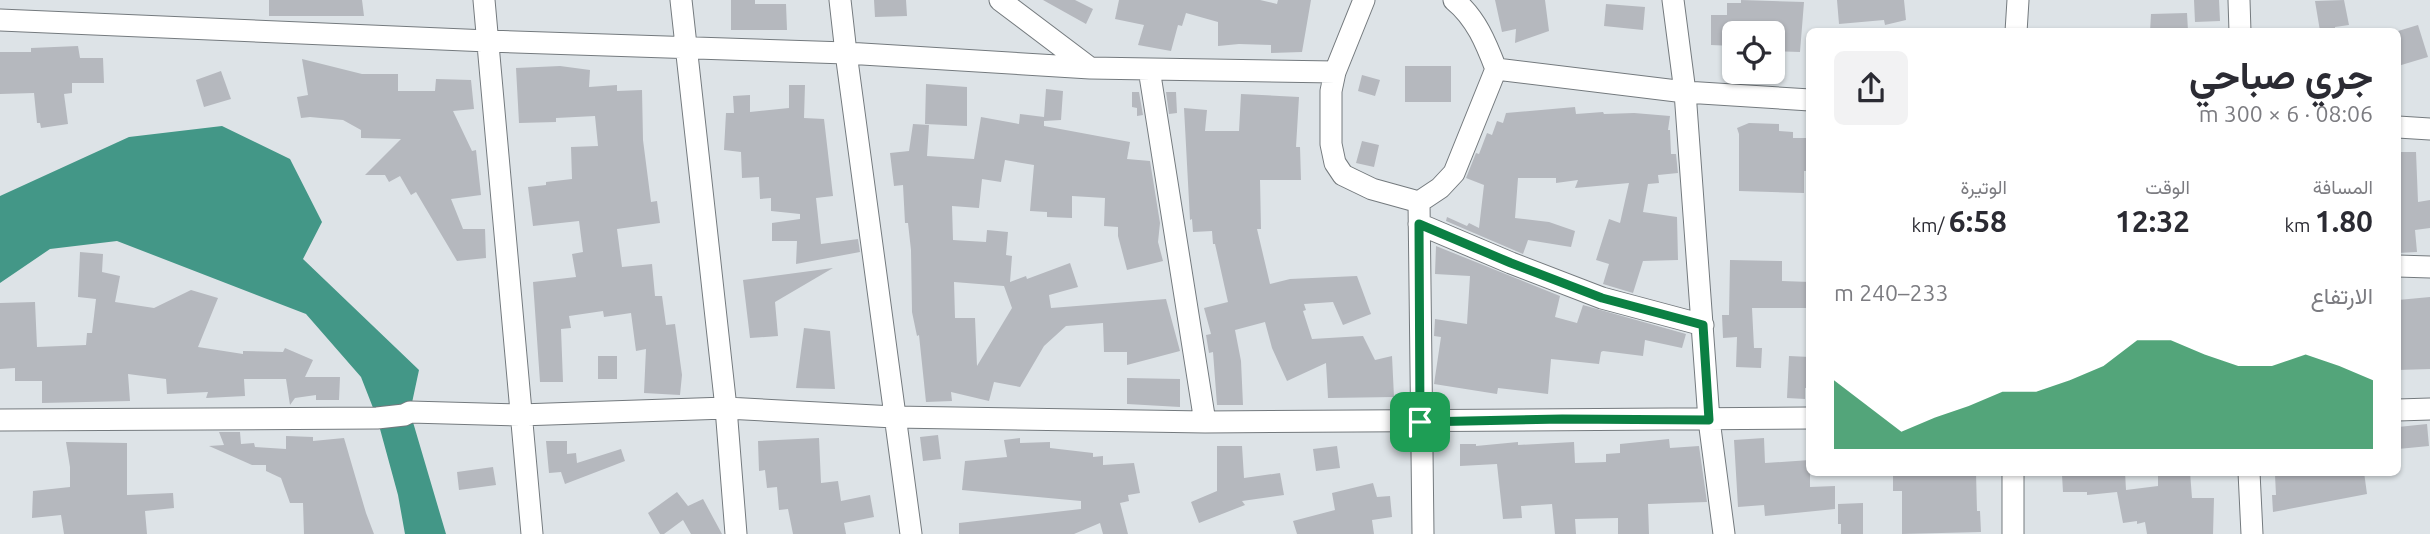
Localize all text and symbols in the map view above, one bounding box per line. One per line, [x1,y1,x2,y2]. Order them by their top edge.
map controls [1722,21,1785,84]
button: locate [1722,21,1785,84]
button: share [1834,51,1908,125]
text: جري صباحي [2189,54,2373,96]
text: 08:06 · 6 × 300 m [2199,101,2373,126]
text: الوتيرة [1961,176,2007,198]
text: الوقت [2145,176,2190,198]
text: المسافة [2313,176,2373,198]
text: 6:58 [1949,204,2007,238]
text: 12:32 [2115,204,2190,238]
text: 1.80 [2315,204,2373,238]
text: /km [1912,214,1949,236]
text: km [2285,214,2315,236]
text: 233–240 m [1834,280,1948,305]
text: الارتفاع [2311,283,2373,308]
pin [1390,392,1450,452]
icon: arrive [1401,403,1439,441]

